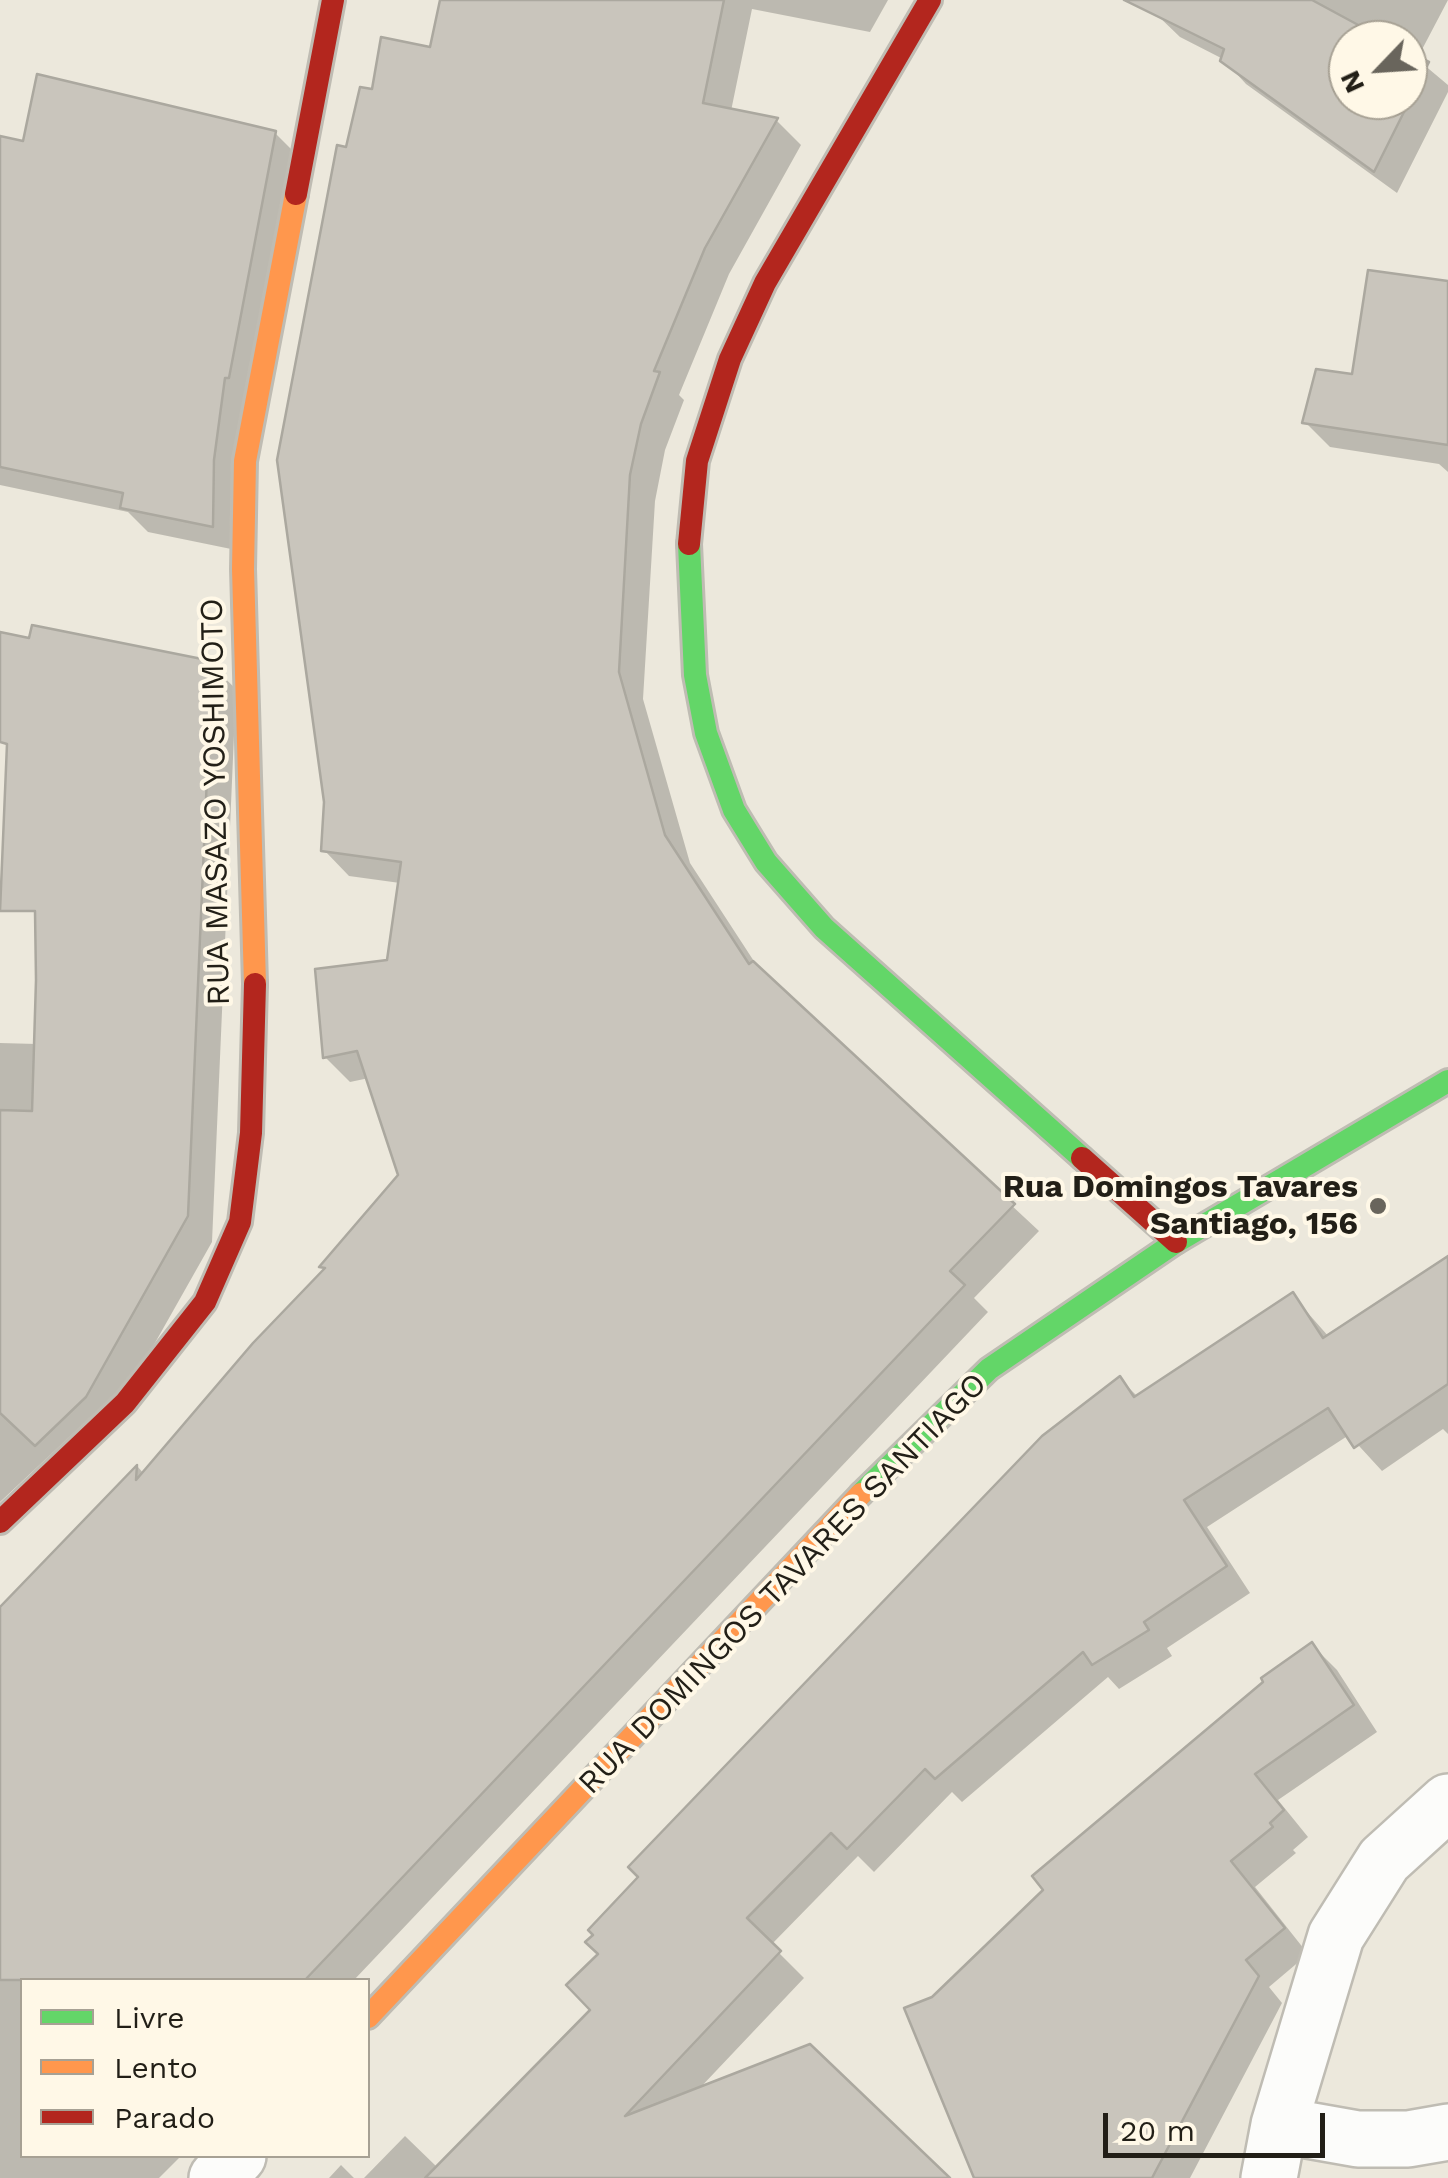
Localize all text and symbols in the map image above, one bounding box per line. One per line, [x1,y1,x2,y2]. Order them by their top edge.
north arrow [1328,20,1428,120]
text: N [1333,66,1372,98]
street label: RUA MASAZO YOSHIMOTO [193,598,239,1006]
place label: Rua Domingos Tavares Santiago, 156 [1003,1169,1358,1244]
marker: Rua Domingos Tavares Santiago, 156 [1367,1195,1389,1217]
street label: RUA DOMINGOS TAVARES SANTIAGO [571,1365,995,1803]
legend [20,1978,370,2158]
text: Livre [114,2000,185,2035]
text: Lento [114,2050,198,2085]
scale bar [1108,2093,1330,2155]
text: Parado [114,2100,215,2135]
text: 20 m [1120,2113,1195,2148]

